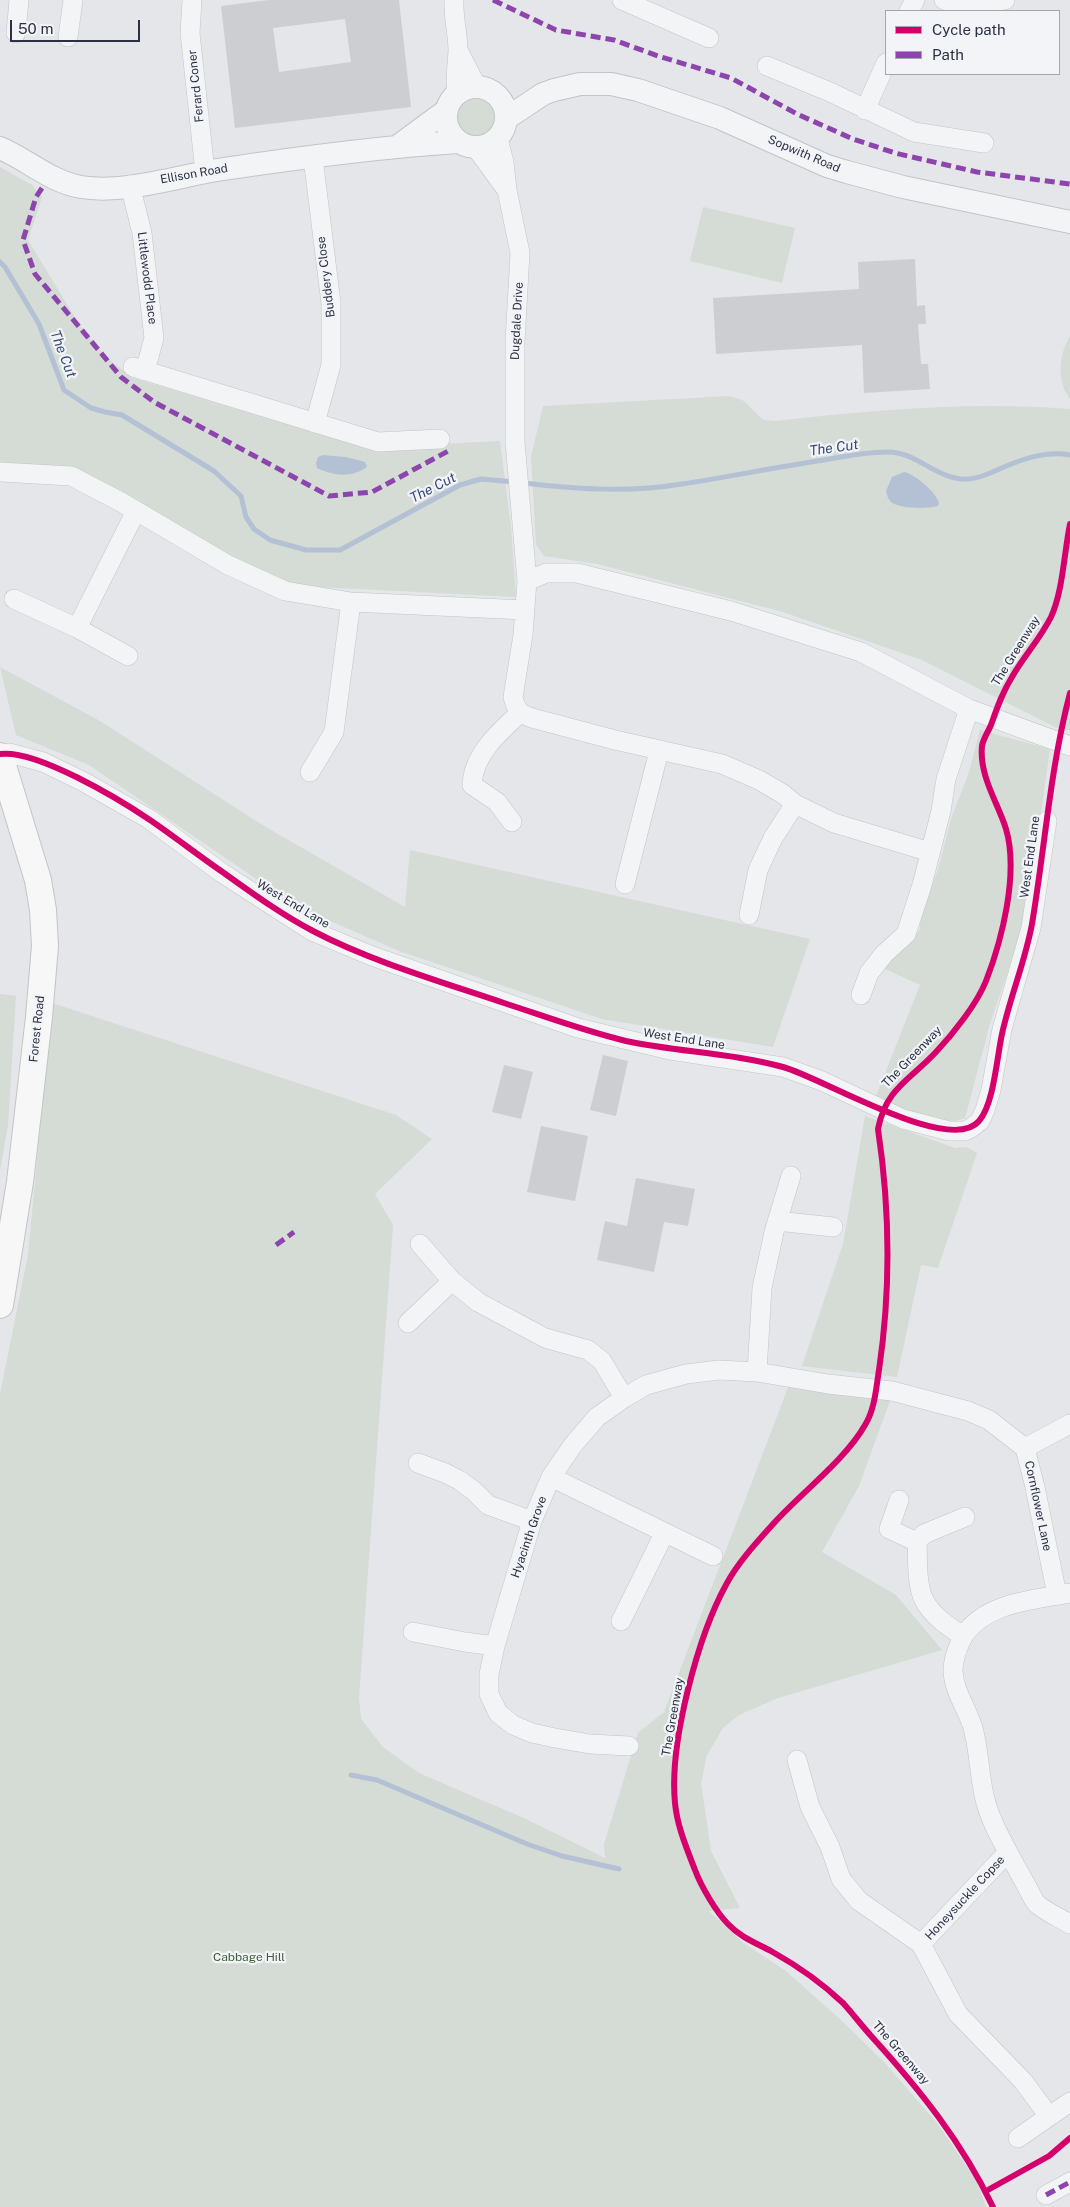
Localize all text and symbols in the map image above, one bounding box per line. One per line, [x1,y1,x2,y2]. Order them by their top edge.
scale bar [12,10,142,42]
legend [885,10,1060,75]
text: 50 m [18,20,53,37]
text: Cycle path [932,21,1006,38]
text: Path [932,46,964,63]
street label: Ferard Coner [185,49,207,123]
street label: Sopwith Road [766,132,842,176]
street label: Ellison Road [159,161,229,187]
street label: Littlewodd Place [134,231,160,325]
street label: Buddery Close [314,236,338,318]
street label: Dugdale Drive [508,282,526,360]
water label: The Cut [46,328,80,380]
water label: The Cut [808,436,860,460]
water label: The Cut [407,469,459,507]
street label: The Greenway [989,613,1043,689]
street label: West End Lane [1017,815,1043,899]
street label: West End Lane [254,877,332,931]
street label: Forest Road [26,995,48,1063]
street label: The Greenway [879,1023,945,1091]
street label: West End Lane [642,1025,726,1053]
street label: Cornflower Lane [1021,1460,1055,1552]
street label: Hyacinth Grove [508,1494,550,1580]
street label: The Greenway [659,1677,687,1757]
street label: Honeysuckle Copse [922,1853,1008,1943]
park label: Cabbage Hill [213,1950,285,1964]
street label: The Greenway [869,2018,933,2088]

